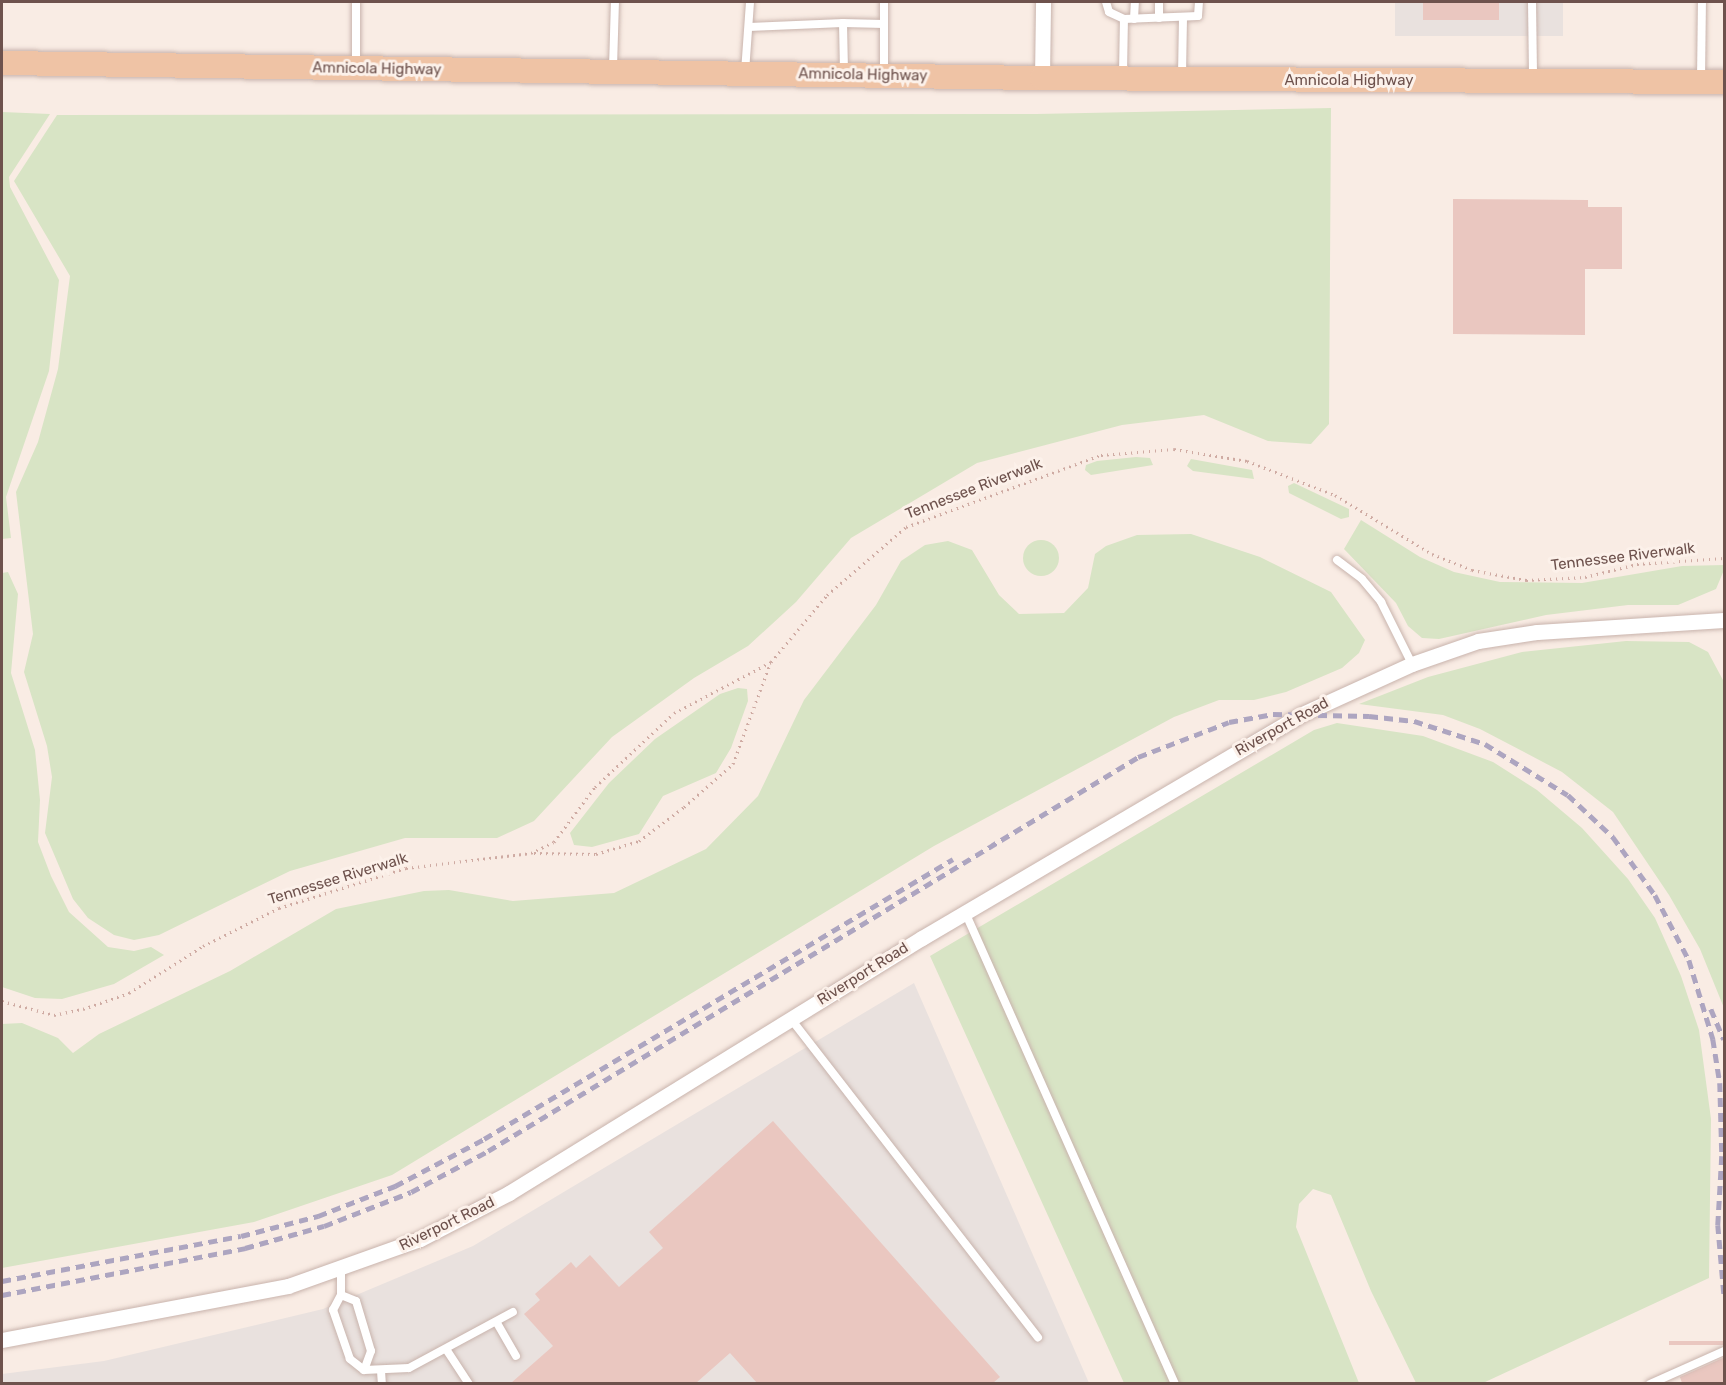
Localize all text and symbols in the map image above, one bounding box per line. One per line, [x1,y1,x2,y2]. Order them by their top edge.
street label: Amnicola Highway [312,59,442,79]
street label: Amnicola Highway [798,65,928,85]
street label: Amnicola Highway [1284,72,1414,90]
street label: Tennessee Riverwalk [903,455,1045,523]
street label: Tennessee Riverwalk [1550,539,1696,575]
street label: Riverport Road [1232,694,1332,760]
street label: Tennessee Riverwalk [266,849,410,909]
street label: Riverport Road [814,939,912,1009]
street label: Riverport Road [396,1193,498,1255]

